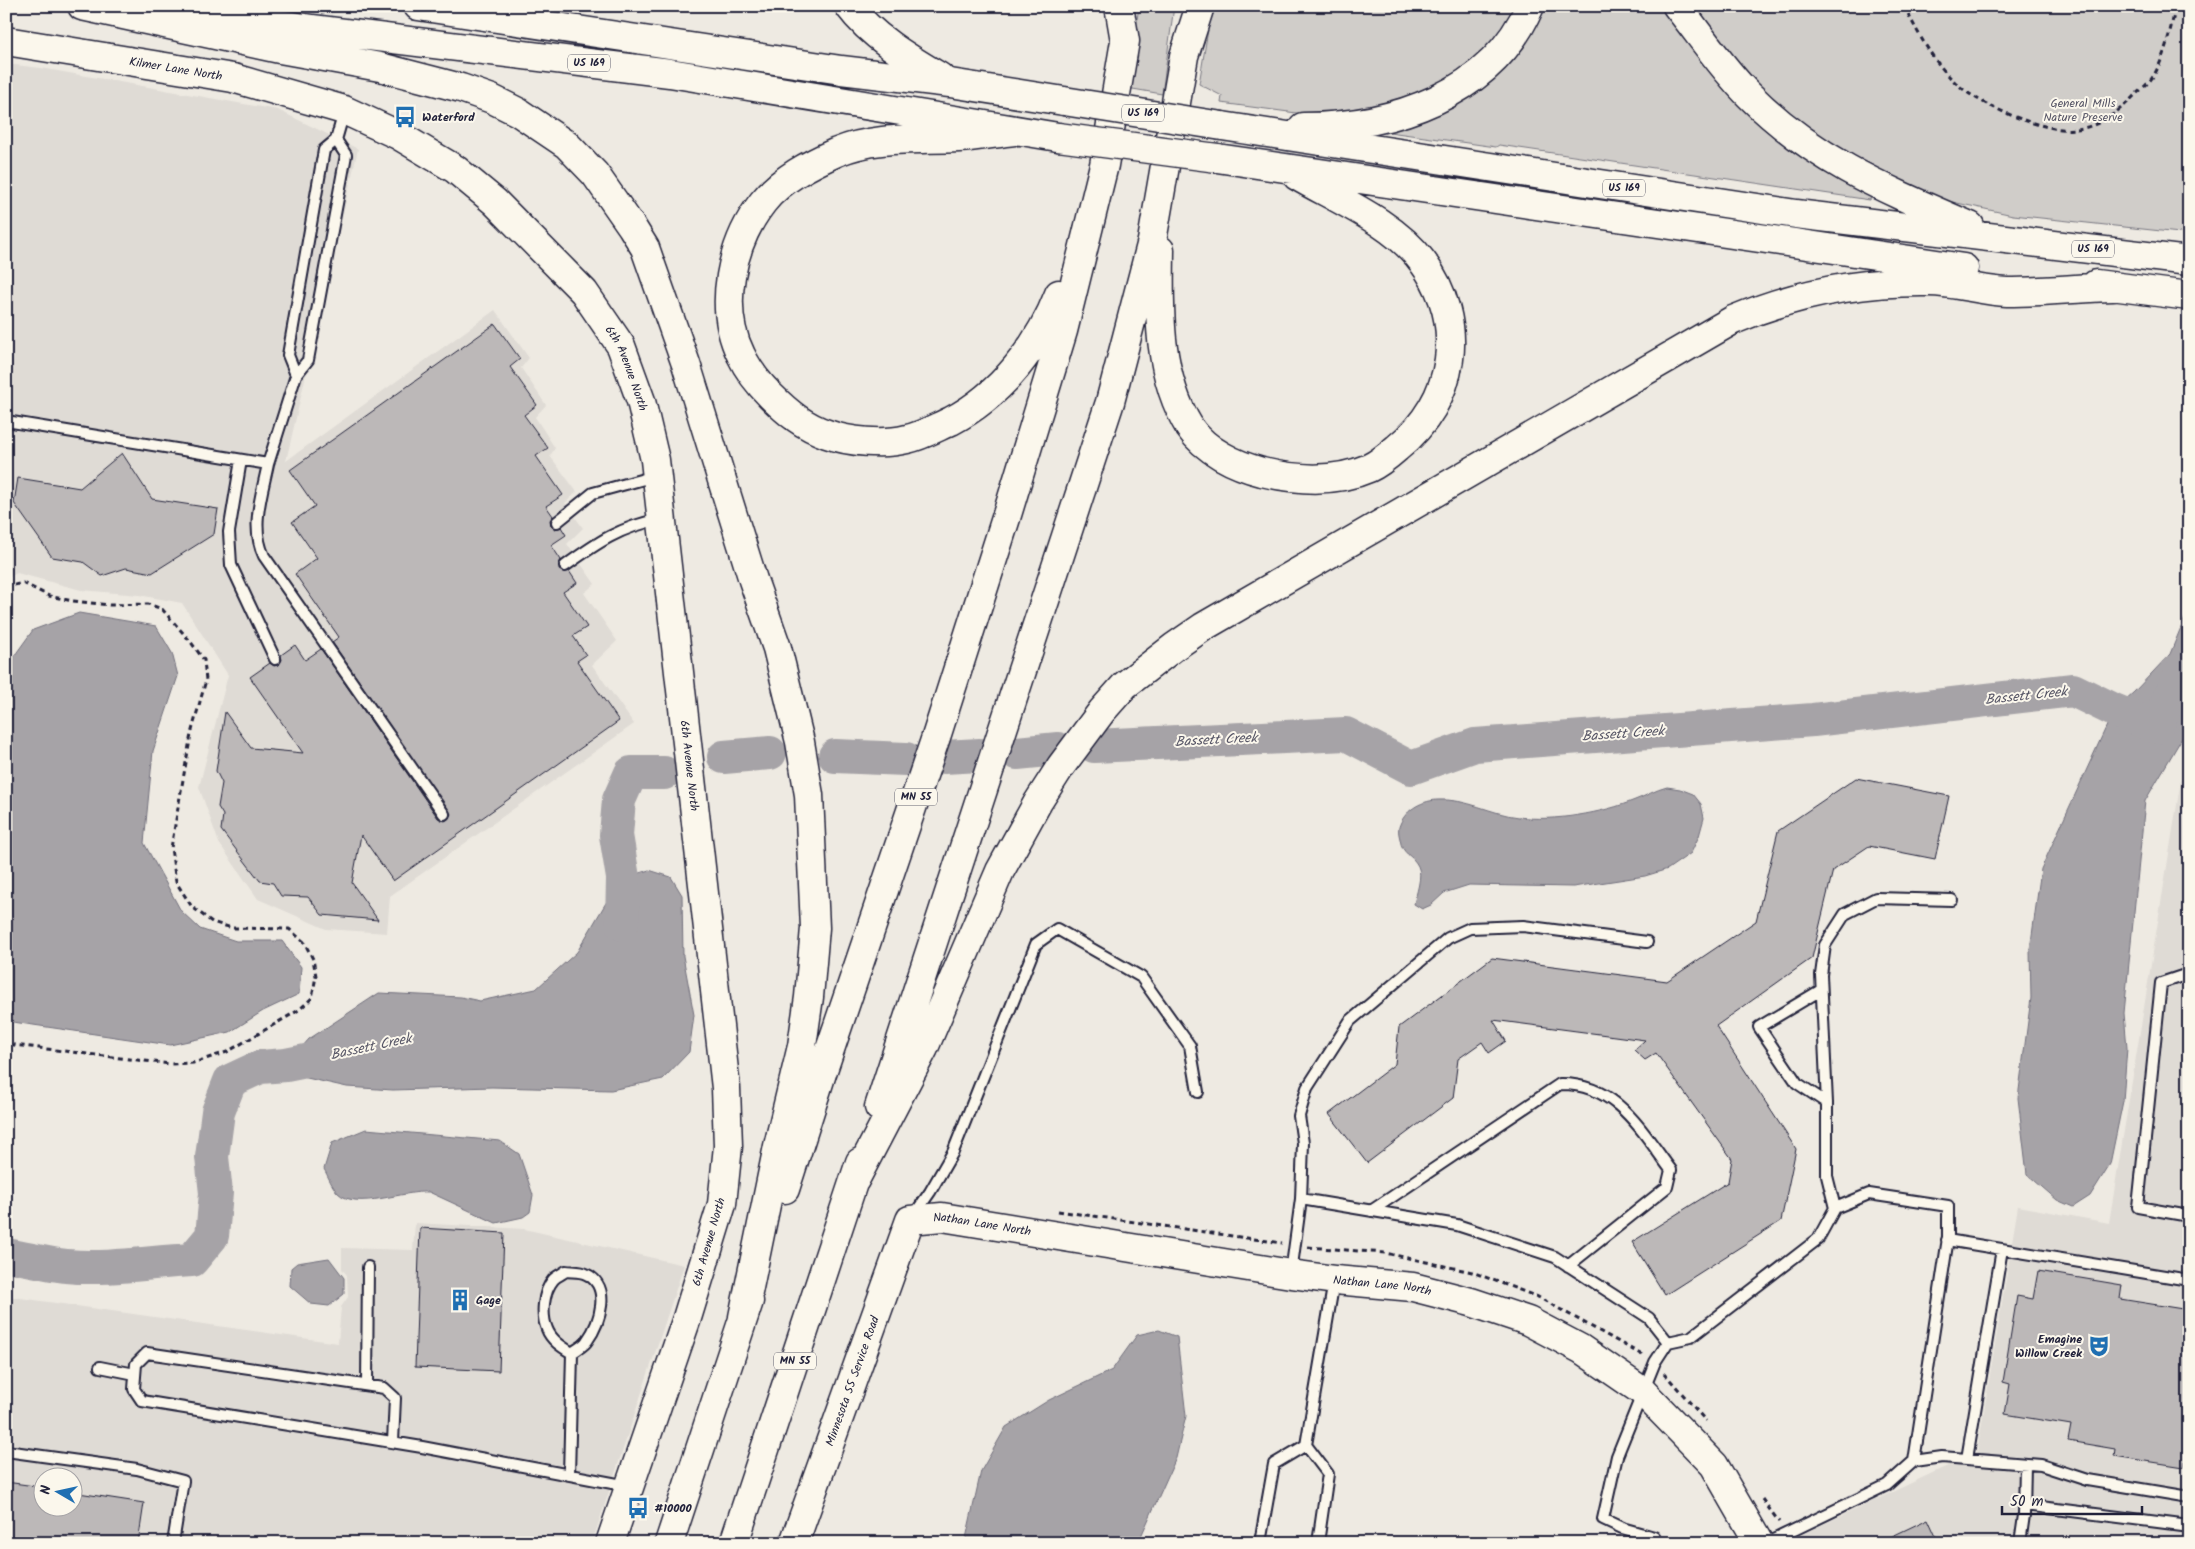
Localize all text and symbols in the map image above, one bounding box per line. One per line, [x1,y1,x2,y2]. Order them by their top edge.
street label: Kilmer Lane North [128,52,224,86]
road number: US 169 [568,54,610,72]
park label: General Mills Nature Preserve [2043,94,2123,127]
bus stop icon: Waterford [392,104,418,130]
road number: US 169 [1122,105,1164,122]
place label: Waterford [422,108,475,127]
road number: US 169 [1603,180,1645,197]
road number: US 169 [2072,240,2114,258]
street label: 6th Avenue North [600,322,653,413]
water label: Bassett Creek [1984,681,2071,711]
street label: 6th Avenue North [675,719,704,812]
water label: Bassett Creek [1581,720,1667,748]
water label: Bassett Creek [1174,727,1260,753]
road number: MN 55 [895,789,937,806]
water label: Bassett Creek [328,1027,416,1066]
street label: 6th Avenue North [687,1195,731,1289]
street label: Nathan Lane North [932,1207,1033,1241]
street label: Nathan Lane North [1332,1270,1434,1301]
building icon: Gage [447,1287,473,1313]
place label: Gage [476,1291,501,1310]
street label: Minnesota 55 Service Road [820,1312,885,1449]
place label: Emagine Willow Creek [2015,1330,2083,1363]
theatre icon: Emagine Willow Creek [2086,1333,2112,1359]
road number: MN 55 [774,1352,816,1370]
north arrow [32,1466,82,1516]
text: N [35,1484,58,1496]
scale bar [2002,1484,2142,1516]
text: 50 m [2010,1490,2044,1514]
bus stop icon: #10000 [625,1495,651,1521]
place label: #10000 [654,1499,692,1518]

